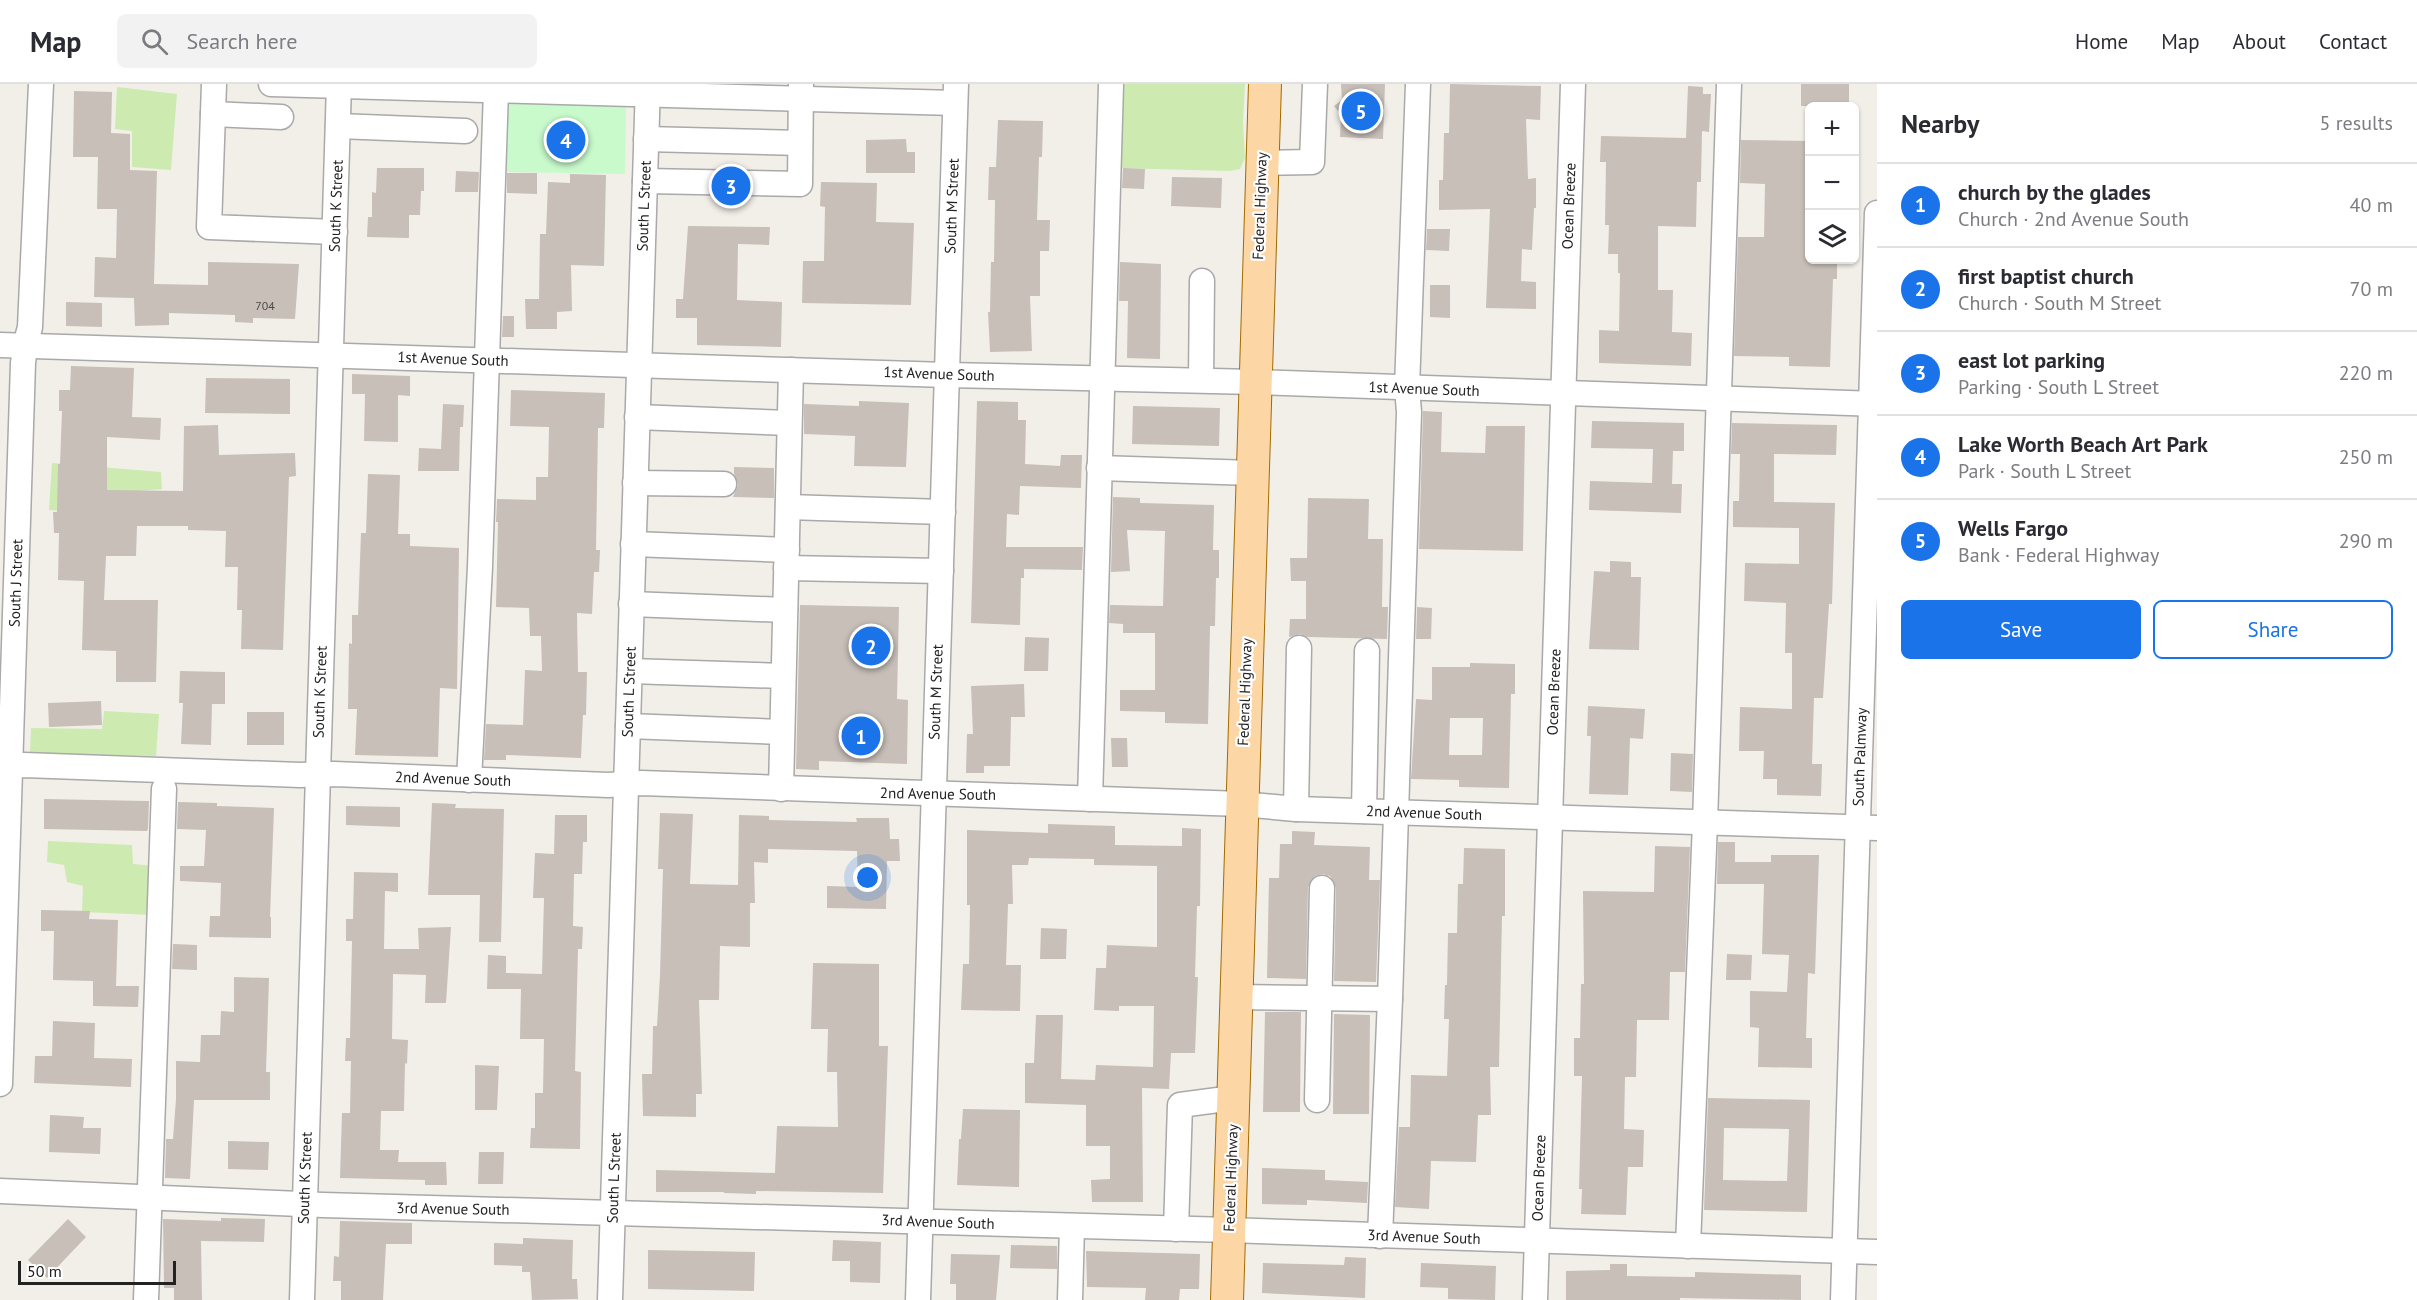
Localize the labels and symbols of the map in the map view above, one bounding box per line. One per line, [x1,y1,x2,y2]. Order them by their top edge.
pin: 5 [1342,88,1380,134]
pin: 4 [546,118,586,162]
street label: Federal Highway [1248,152,1271,260]
street label: South M Street [940,158,963,254]
street label: South K Street [324,159,347,252]
street label: South L Street [632,160,655,252]
street label: Ocean Breeze [1557,162,1580,250]
pin: 3 [712,164,750,208]
house number: 704 [255,298,275,313]
street label: 1st Avenue South [397,347,509,370]
street label: 1st Avenue South [883,362,995,385]
street label: 1st Avenue South [1368,377,1480,400]
street label: South J Street [4,539,27,627]
pin: 2 [852,624,890,668]
street label: Federal Highway [1233,638,1256,746]
street label: South M Street [924,644,947,740]
street label: South K Street [308,645,331,738]
street label: South L Street [617,646,640,738]
street label: Ocean Breeze [1542,648,1565,736]
street label: South Palmway [1848,707,1871,807]
pin: 1 [842,714,880,758]
street label: 2nd Avenue South [395,767,511,790]
street label: 2nd Avenue South [880,783,996,804]
street label: 2nd Avenue South [1366,801,1482,824]
your location [853,863,882,892]
street label: Federal Highway [1219,1124,1242,1232]
street label: South K Street [293,1131,316,1224]
street label: South L Street [602,1132,625,1224]
street label: Ocean Breeze [1527,1134,1550,1222]
street label: 3rd Avenue South [396,1198,510,1219]
street label: 3rd Avenue South [881,1210,995,1233]
street label: 3rd Avenue South [1367,1225,1481,1248]
scale bar [18,1258,176,1286]

